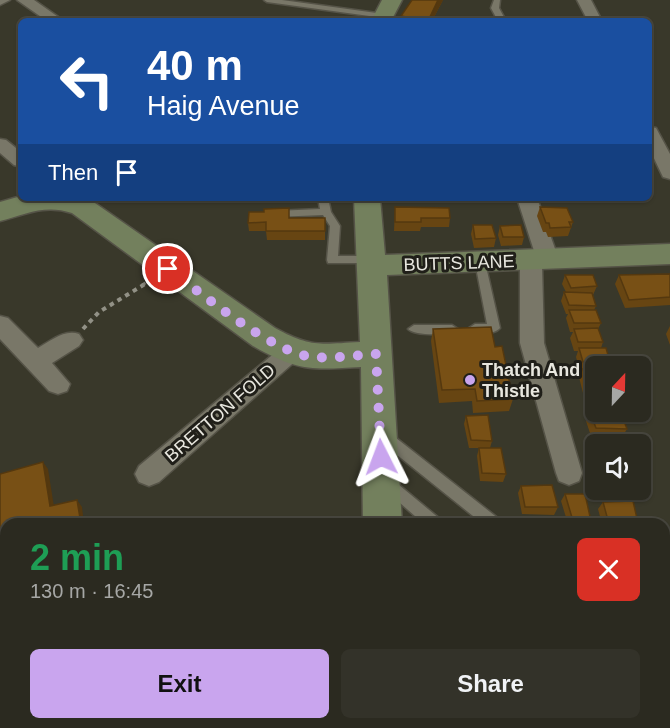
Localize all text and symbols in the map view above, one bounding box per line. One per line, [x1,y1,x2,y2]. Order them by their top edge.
icon: left [48,42,126,120]
text: 40 m [147,42,243,89]
text: Haig Avenue [147,91,300,121]
icon: arrive [110,156,143,189]
text: Then [48,160,98,185]
pin [142,243,193,294]
street label: BUTTS LANE [403,251,515,275]
icon: arrive [151,252,184,285]
north arrow [585,356,651,422]
map controls [585,356,651,500]
street label: BRETTON FOLD [161,360,279,466]
place label: Thatch And Thistle [482,360,580,401]
marker: Thatch And Thistle [463,373,477,387]
position arrow [349,425,413,489]
button: sound [585,434,651,500]
text: 2 min [30,537,124,578]
button: close [577,538,640,601]
text: 130 m · 16:45 [30,580,153,602]
button: Exit [30,649,329,718]
button: Share [341,649,640,718]

